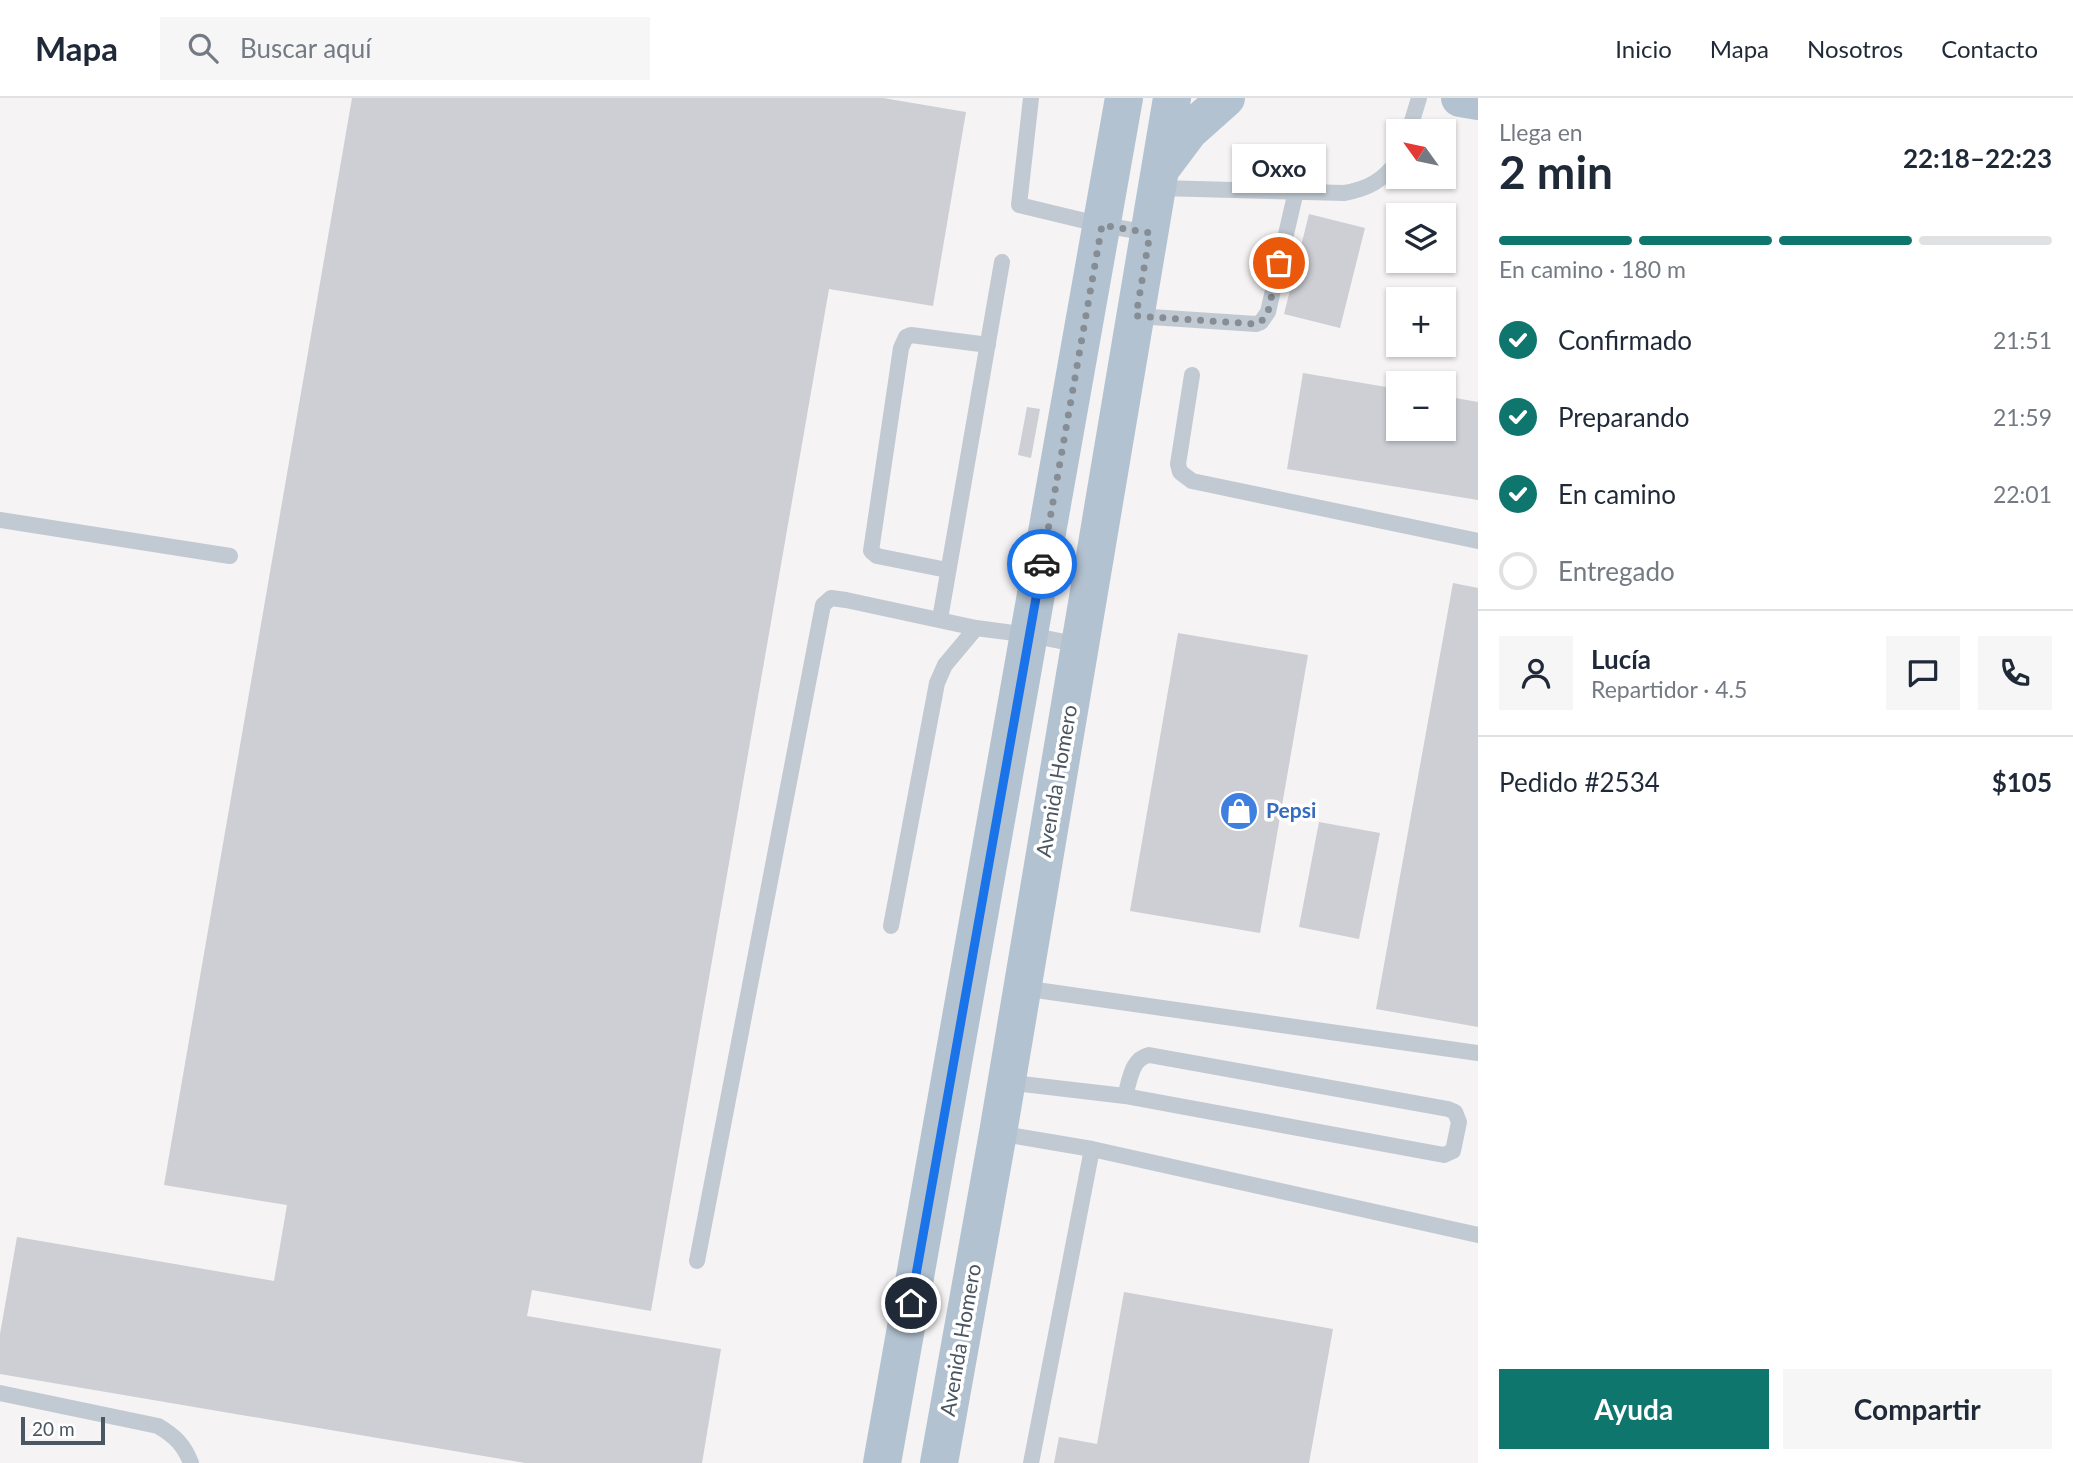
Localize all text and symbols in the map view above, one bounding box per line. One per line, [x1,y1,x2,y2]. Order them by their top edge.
search box [160,17,650,80]
text: Mapa [35,28,118,68]
icon: search [184,29,222,67]
text: Buscar aquí [240,32,371,64]
text: Inicio [1615,34,1672,63]
text: Mapa [1710,34,1769,63]
text: Nosotros [1807,34,1903,63]
text: Contacto [1941,34,2038,63]
text: Llega en [1499,118,1583,146]
north arrow [1386,119,1456,189]
map controls [1386,119,1456,441]
text: 22:18–22:23 [1903,142,2052,174]
callout: Oxxo [1232,144,1326,193]
text: 2 min [1499,144,1613,199]
text: Oxxo [1252,154,1306,182]
button: layers [1386,203,1456,273]
pin [1249,233,1309,293]
icon: bag [1260,244,1298,282]
text: En camino · 180 m [1499,255,1686,283]
button: + [1386,287,1456,357]
icon: check [1499,321,1537,359]
text: Confirmado [1558,324,1692,356]
text: 21:51 [1993,326,2052,354]
button: − [1386,371,1456,441]
icon: check [1499,398,1537,436]
text: Preparando [1558,401,1690,433]
text: 21:59 [1993,403,2052,431]
icon: check [1499,475,1537,513]
text: En camino [1558,478,1676,510]
text: 22:01 [1993,480,2052,508]
courier [1007,529,1077,599]
icon: car [1023,545,1061,583]
text: Entregado [1558,555,1675,587]
button: person [1499,636,1573,710]
button: chat [1886,636,1960,710]
button: phone [1978,636,2052,710]
text: Lucía [1591,643,1651,675]
text: Repartidor · 4.5 [1591,675,1747,703]
street label: Avenida Homero [1030,702,1081,859]
text: Pedido #2534 [1499,766,1660,798]
text: $105 [1992,766,2052,798]
shop icon: Pepsi [1218,790,1260,832]
place label: Pepsi [1266,797,1316,822]
street label: Avenida Homero [934,1261,985,1418]
pin [881,1273,941,1333]
icon: home [892,1284,930,1322]
button: Ayuda [1499,1369,1769,1449]
button: Compartir [1783,1369,2052,1449]
scale bar [21,1414,105,1446]
text: 20 m [32,1417,75,1440]

